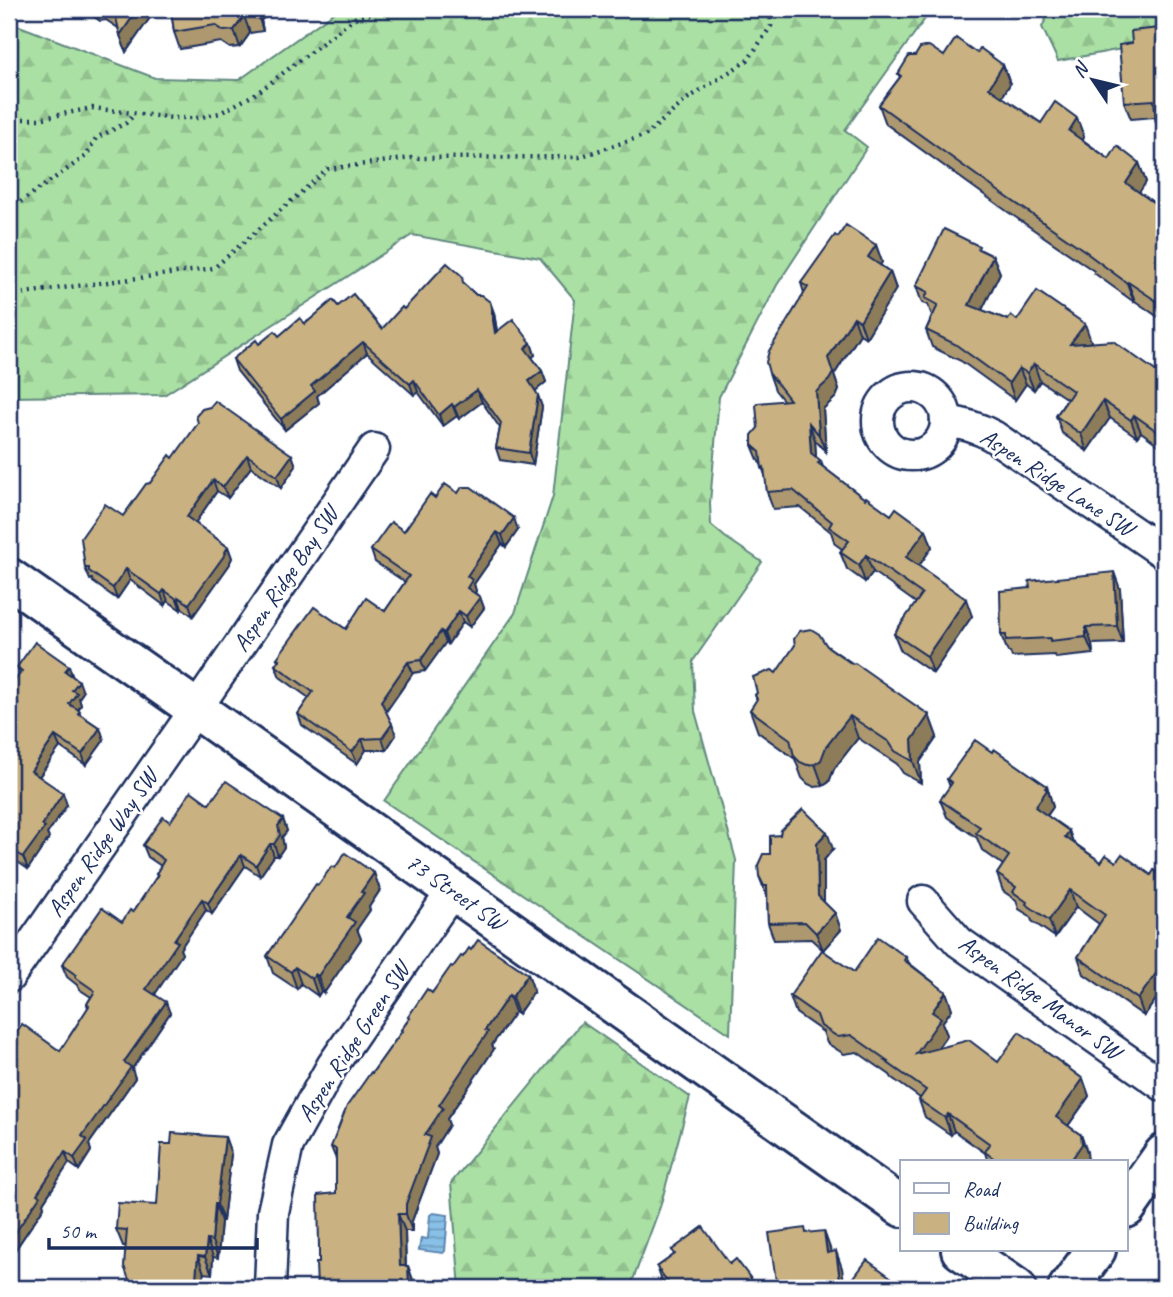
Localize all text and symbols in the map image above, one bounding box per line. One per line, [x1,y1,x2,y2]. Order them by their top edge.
north arrow [1058,46,1128,116]
text: N [1067,56,1095,83]
street label: Aspen Ridge Lane SW [975,421,1143,545]
street label: Aspen Ridge Bay SW [226,497,347,657]
street label: Aspen Ridge Way SW [40,760,167,923]
street label: 73 Street SW [400,847,514,939]
street label: Aspen Ridge Manor SW [953,928,1131,1069]
street label: Aspen Ridge Green SW [290,953,418,1127]
legend [900,1160,1128,1252]
text: Road [963,1176,1002,1202]
scale bar [49,1206,257,1250]
text: Building [963,1210,1020,1236]
text: 50 m [60,1218,98,1244]

